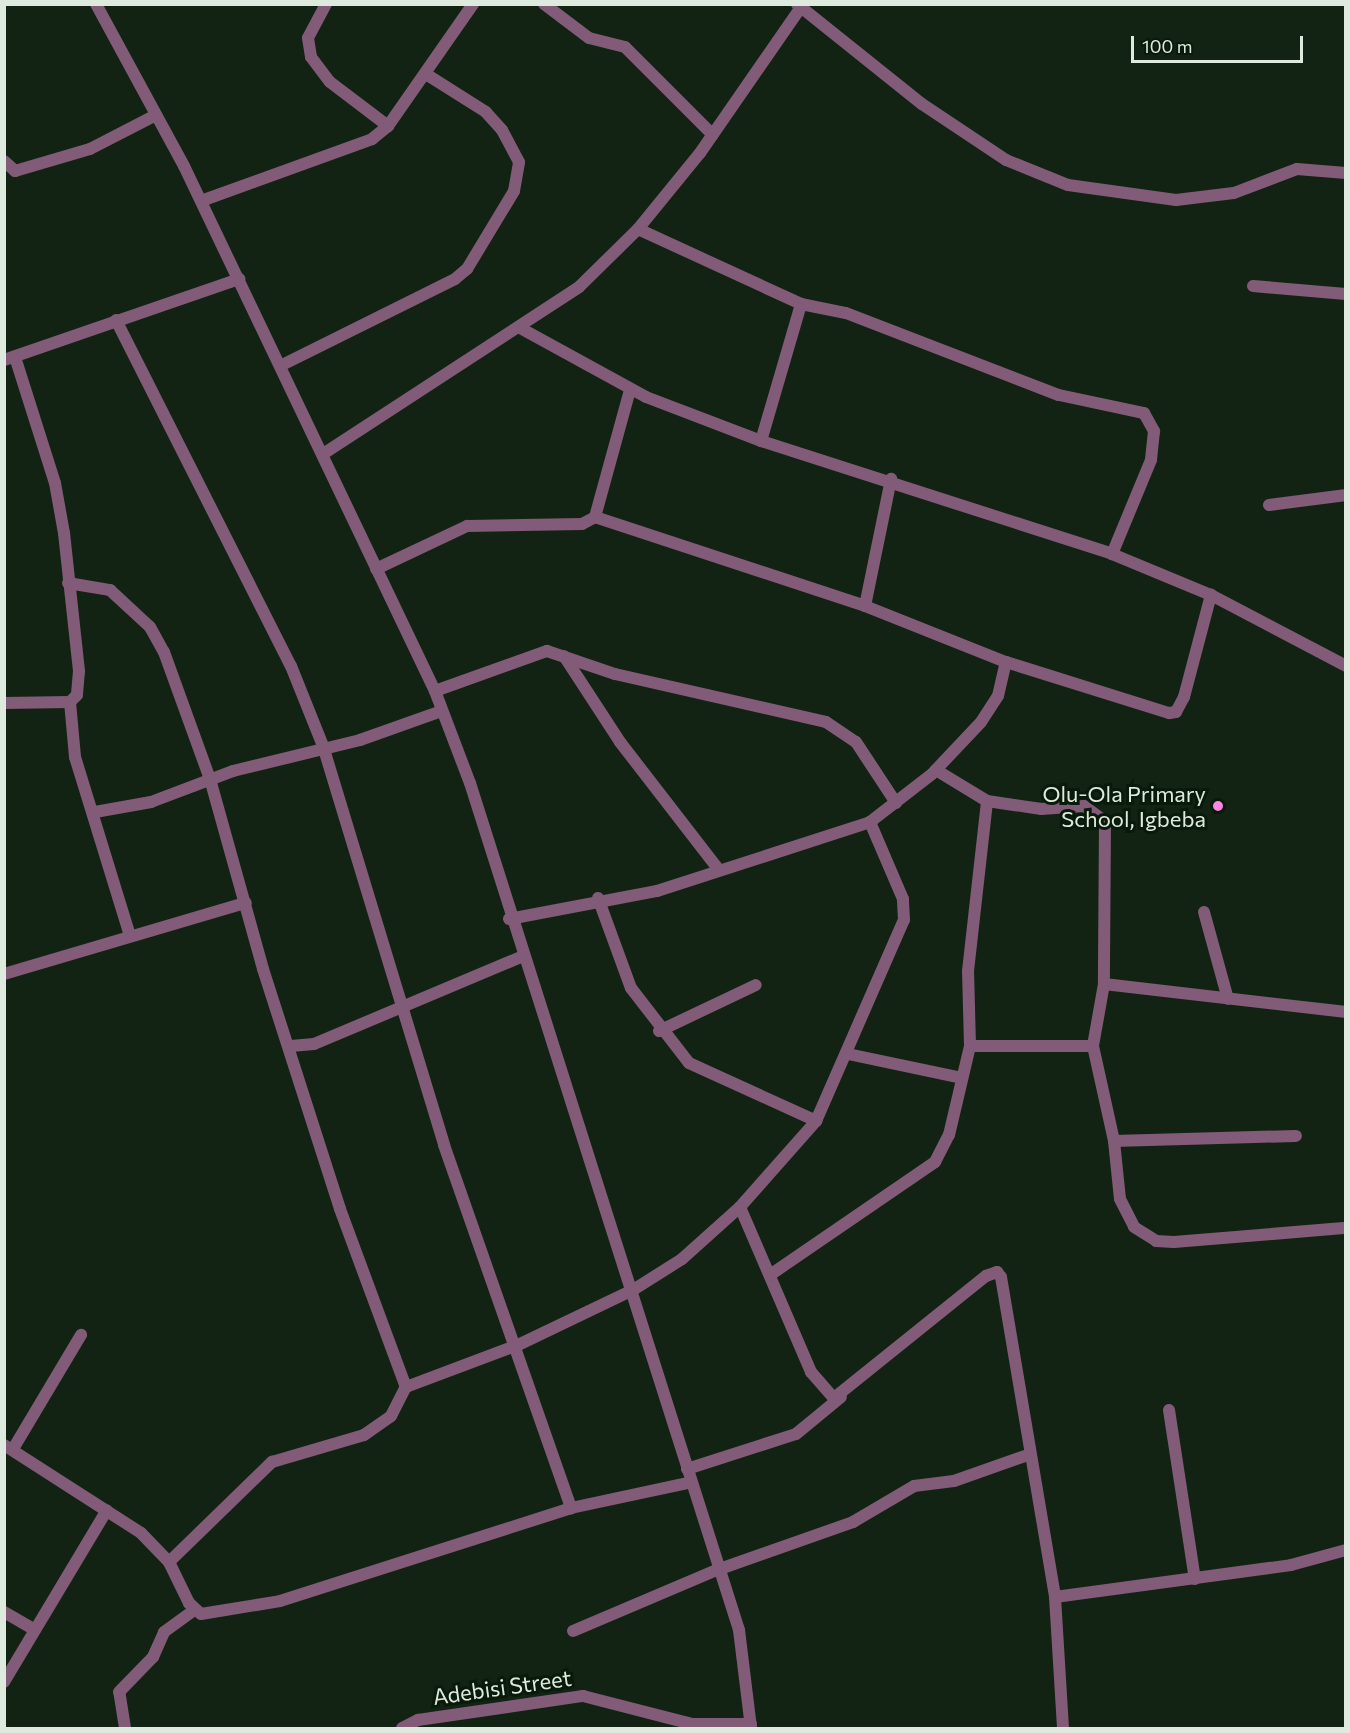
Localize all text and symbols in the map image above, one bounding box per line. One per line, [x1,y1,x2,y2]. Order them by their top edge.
scale bar [1134,24,1306,62]
text: 100 m [1142,35,1192,57]
place label: Olu-Ola Primary School, Igbeba [1042,780,1206,831]
marker: Olu-Ola Primary School, Igbeba [1211,799,1225,813]
street label: Adebisi Street [431,1664,573,1710]

